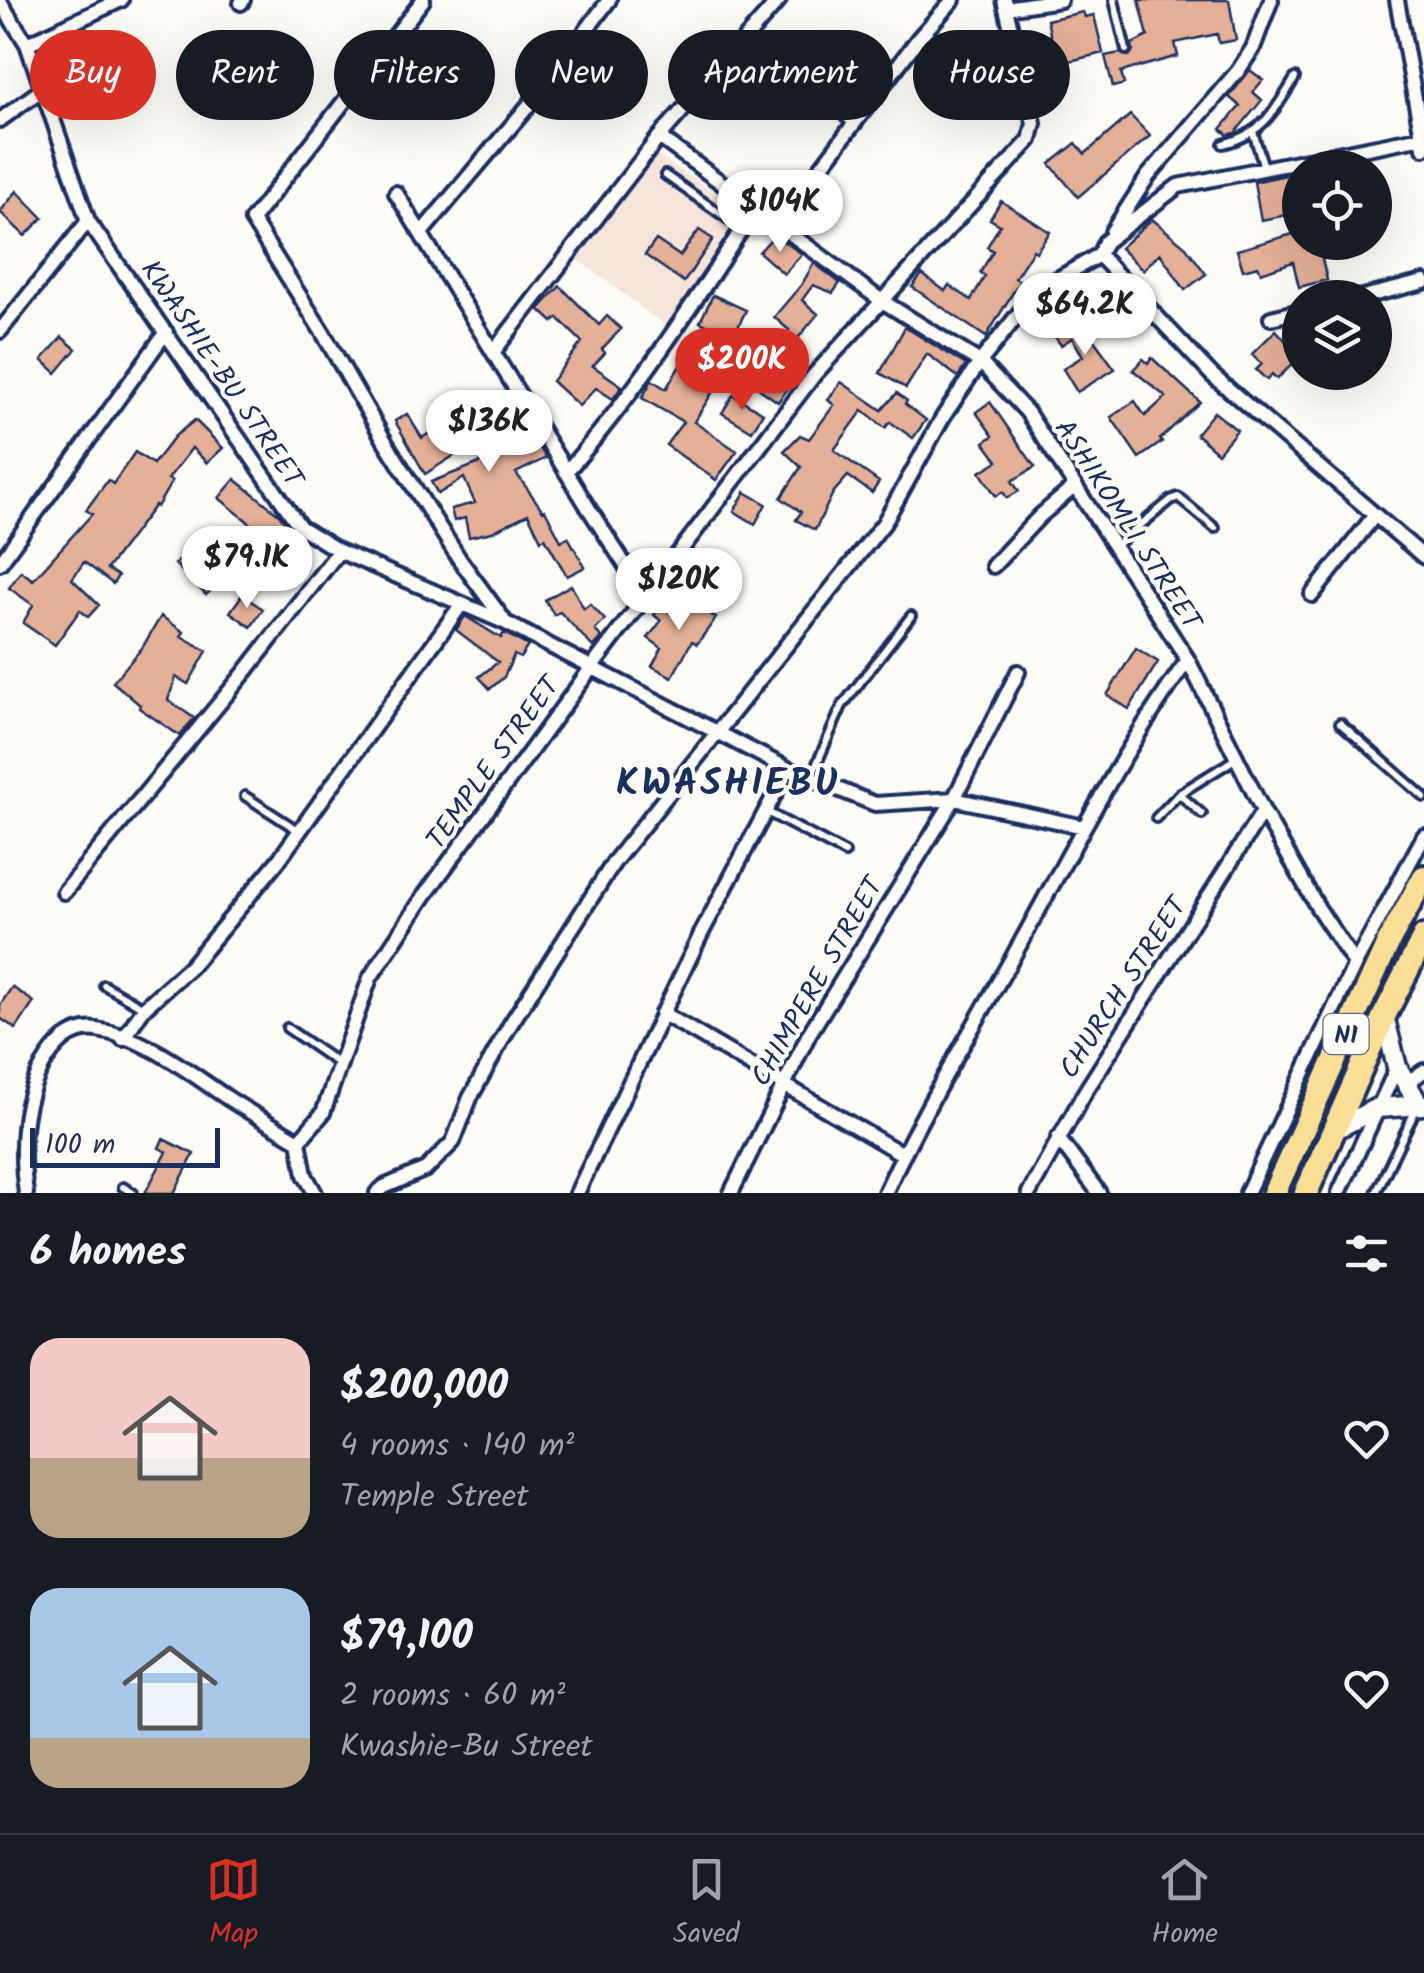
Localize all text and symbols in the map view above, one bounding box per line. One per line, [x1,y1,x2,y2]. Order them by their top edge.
chip: Buy [30,30,156,120]
chip: Rent [176,30,314,120]
chip: Filters [334,30,495,120]
chip: New [515,30,648,120]
chip: Apartment [668,30,893,120]
chip: House [913,30,1070,120]
map controls [1282,150,1392,390]
button: locate [1282,150,1392,260]
pin: $104K [710,170,850,255]
text: $104K [739,177,821,228]
street label: KWASHIE-BU STREET [128,251,315,499]
pin: $64.2K [1004,273,1166,358]
text: $64.2K [1035,280,1135,331]
button: layers [1282,280,1392,390]
pin: $200K [672,328,812,413]
text: $200K [697,335,787,386]
pin: $136K [419,390,559,475]
text: $136K [448,397,530,448]
street label: ASHIKOMLI STREET [1042,411,1213,642]
pin: $79.1K [166,526,328,611]
text: $79.1K [204,533,290,584]
pin: $120K [609,548,749,633]
text: $120K [638,555,720,606]
street label: TEMPLE STREET [415,665,574,860]
district label: KWASHIEBU [616,755,840,815]
street label: CHIMPERE STREET [740,867,898,1096]
street label: CHURCH STREET [1048,887,1201,1088]
road number: N1 [1324,1014,1368,1054]
scale bar [30,1123,220,1168]
text: 100 m [45,1123,115,1168]
text: 6 homes [30,1220,186,1287]
icon: filters [1339,1226,1394,1281]
text: $200,000 [340,1354,508,1421]
icon: home [110,1378,230,1498]
icon: heart [1339,1411,1394,1466]
text: 4 rooms · 140 m² [340,1421,574,1472]
text: Temple Street [340,1472,529,1523]
text: $79,100 [340,1604,473,1671]
icon: home [110,1628,230,1748]
icon: heart [1339,1661,1394,1716]
text: 2 rooms · 60 m² [340,1671,565,1722]
text: Kwashie-Bu Street [340,1722,593,1773]
tab: Map [206,1852,261,1957]
tab: Saved [673,1852,740,1957]
tab: Home [1152,1852,1218,1957]

